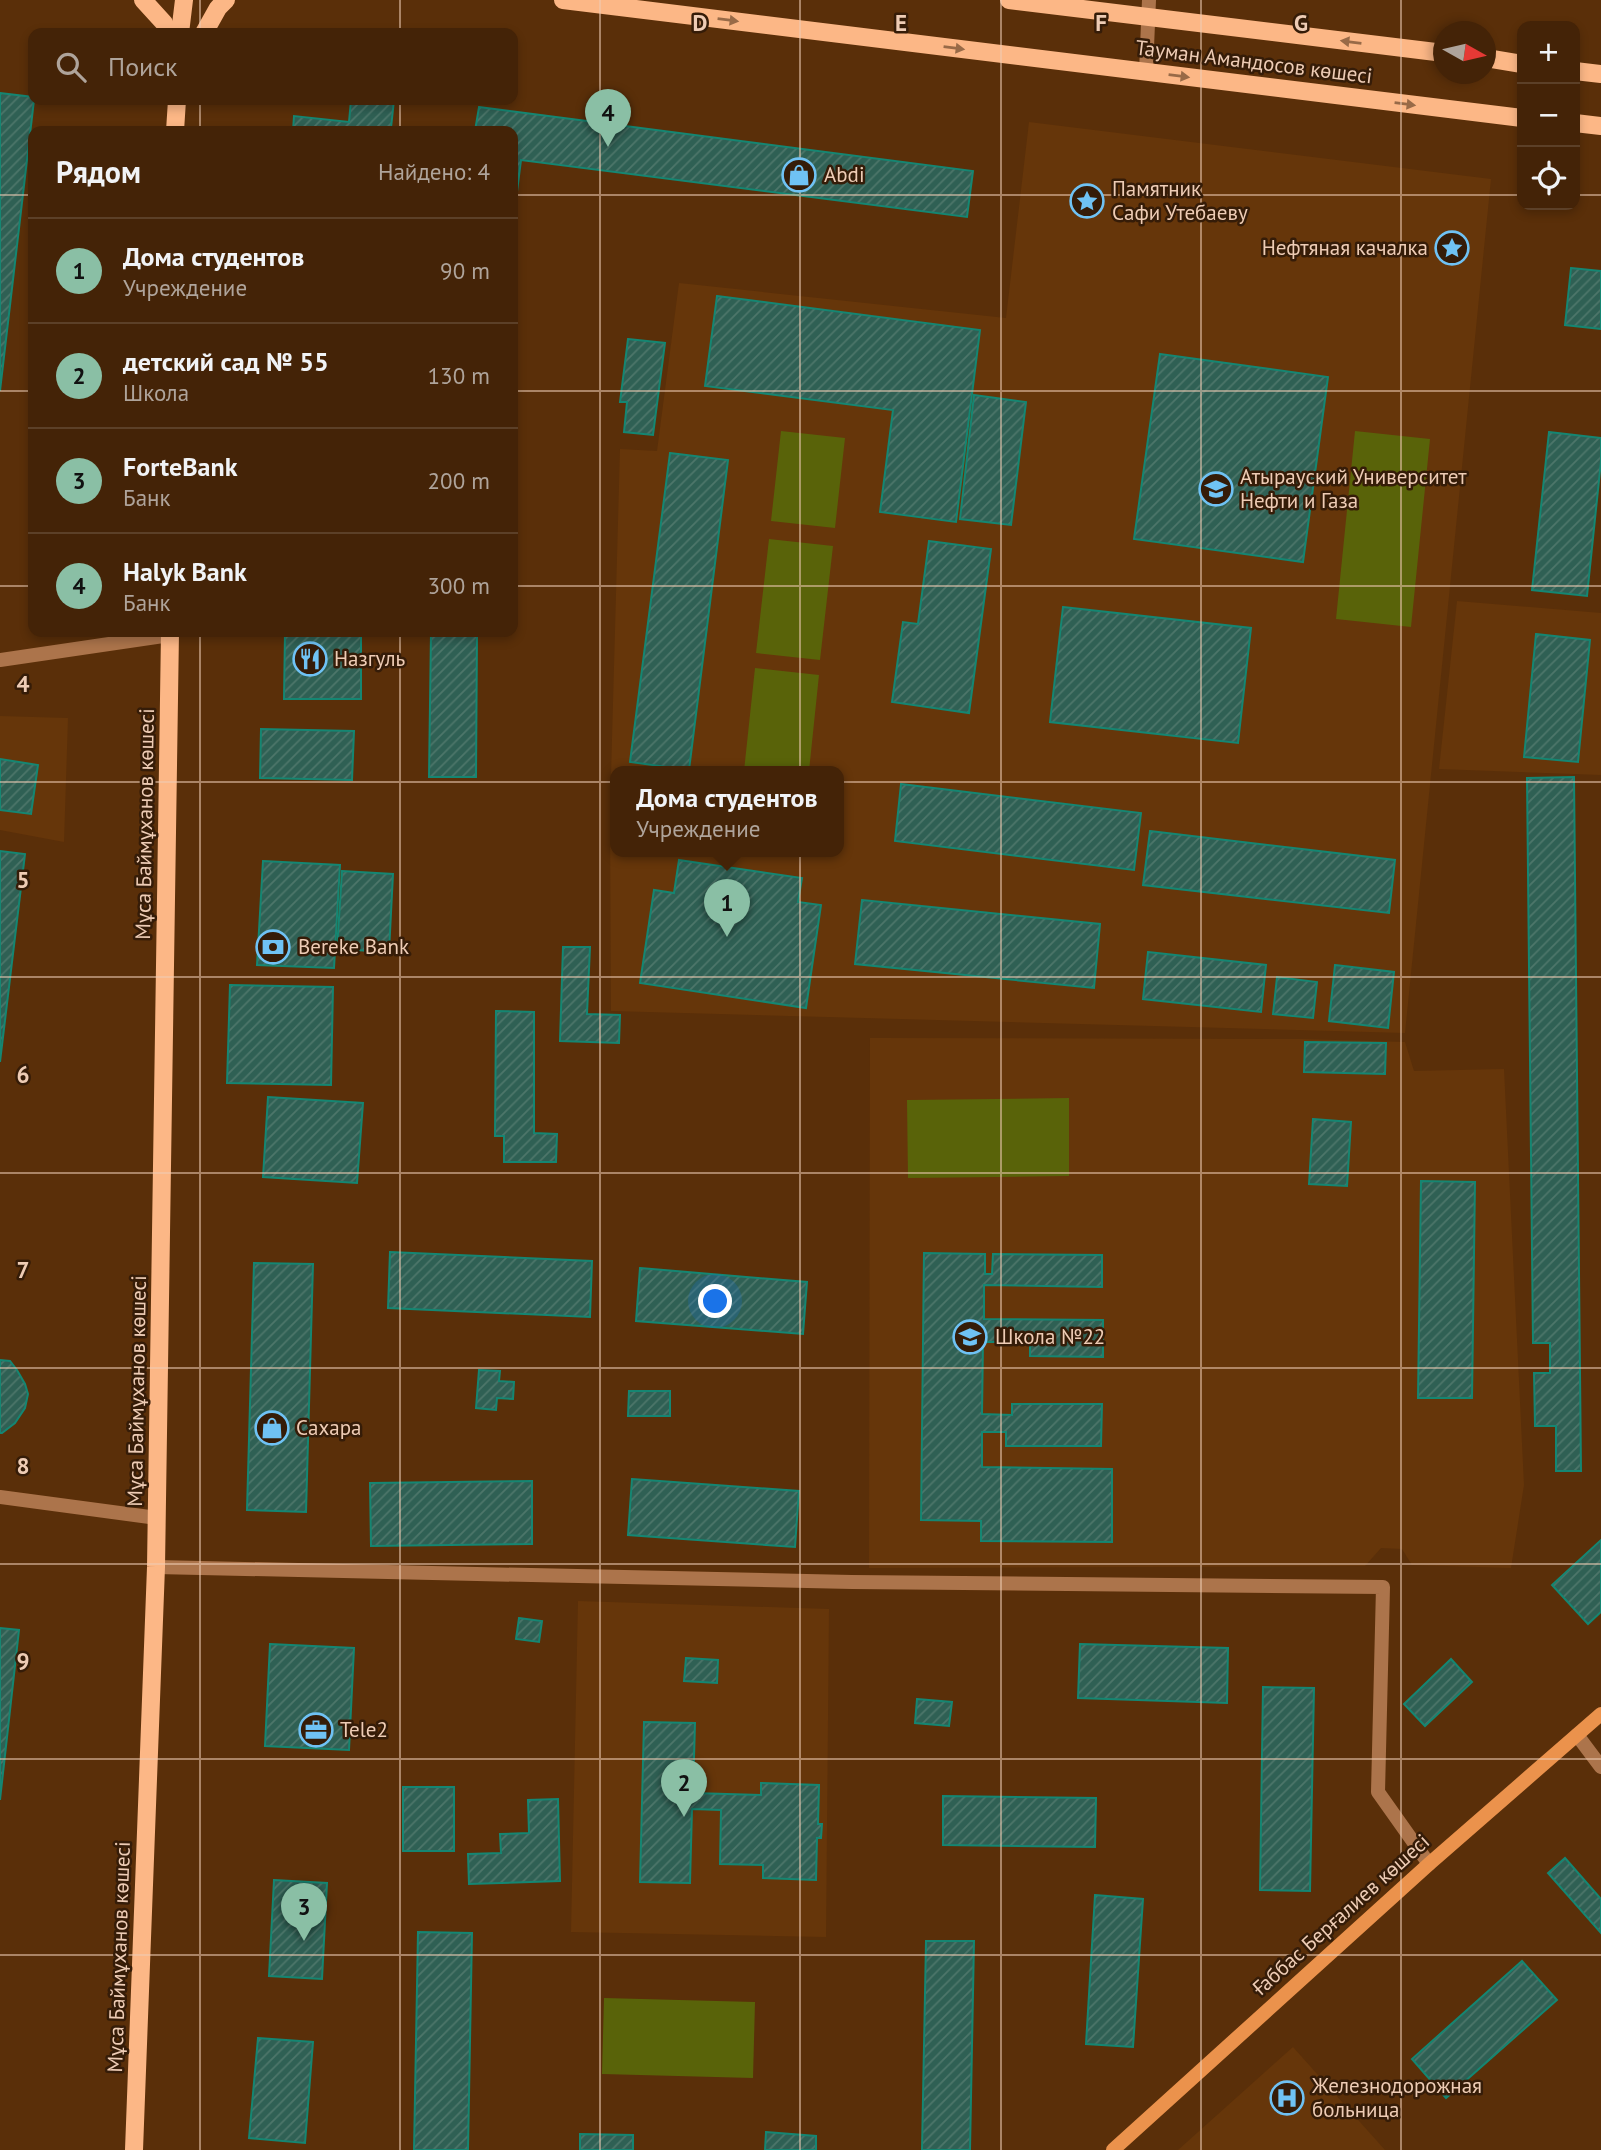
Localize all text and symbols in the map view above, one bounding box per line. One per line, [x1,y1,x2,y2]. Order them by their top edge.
text: D [693,8,707,37]
text: E [895,8,907,37]
text: F [1095,8,1107,37]
text: G [1294,8,1308,37]
one-way arrow [717,15,739,26]
north arrow [1433,21,1496,84]
map controls [1517,21,1580,210]
button: + [1517,21,1580,84]
search box [28,28,518,105]
street label: Тауман Амандосов көшесі [1134,34,1374,89]
one-way arrow [1340,36,1362,47]
one-way arrow [943,42,965,53]
icon: search [52,48,90,86]
text: Поиск [108,50,177,83]
one-way arrow [1169,70,1191,81]
button: − [1517,84,1580,147]
pin: 4 [585,89,631,147]
one-way arrow [1394,98,1416,109]
button: locate [1517,147,1580,210]
text: Рядом [56,152,141,191]
shop icon: Abdi [780,156,818,194]
text: Найдено: 4 [378,157,490,186]
place label: Abdi [824,161,865,188]
place label: Памятник Сафи Утебаеву [1112,175,1248,226]
place icon: Памятник Сафи Утебаеву [1068,182,1106,220]
place icon: Нефтяная качалка [1433,229,1471,267]
place label: Нефтяная качалка [1262,234,1428,261]
text: Дома студентов [123,240,304,273]
text: 1 [72,256,86,285]
text: 90 m [440,256,490,285]
text: Учреждение [123,273,247,302]
text: детский сад № 55 [123,345,329,378]
text: 2 [72,361,86,390]
text: 130 m [428,361,490,390]
text: Школа [123,378,189,407]
text: ForteBank [123,450,237,483]
place label: Атырауский Университет Нефти и Газа [1240,463,1467,514]
text: 3 [72,466,86,495]
text: 200 m [428,466,490,495]
school or university icon: Атырауский Университет Нефти и Газа [1197,470,1235,508]
text: Банк [123,483,170,512]
text: Halyk Bank [123,555,247,588]
text: 4 [72,571,86,600]
text: 300 m [428,571,490,600]
text: Банк [123,588,170,617]
restaurant icon: Назгуль [291,640,329,678]
place label: Назгуль [334,645,406,672]
text: 4 [16,669,30,698]
street label: Мұса Баймұханов көшесі [129,708,160,940]
popup [610,766,844,857]
text: Дома студентов [636,781,818,814]
text: Учреждение [636,814,760,843]
text: 5 [16,865,30,894]
pin: 1 [704,879,750,937]
bank icon: Bereke Bank [254,928,292,966]
place label: Bereke Bank [298,933,409,960]
text: 6 [16,1060,30,1089]
text: 7 [16,1255,30,1284]
street label: Мұса Баймұханов көшесі [121,1275,152,1507]
your location [698,1284,732,1318]
school or university icon: Школа №22 [951,1318,989,1356]
place label: Школа №22 [995,1323,1105,1350]
shop icon: Сахара [253,1409,291,1447]
place label: Сахара [296,1414,361,1441]
text: 8 [16,1451,30,1480]
text: 9 [16,1646,30,1675]
office icon: Tele2 [297,1711,335,1749]
place label: Tele2 [340,1716,388,1743]
pin: 2 [661,1759,707,1817]
street label: Ғаббас Берғалиев көшесі [1246,1828,1435,2001]
street label: Мұса Баймұханов көшесі [101,1841,136,2073]
pin: 3 [281,1883,327,1941]
place label: Железнодорожная больница [1311,2072,1482,2123]
hospital icon: Железнодорожная больница [1268,2079,1306,2117]

